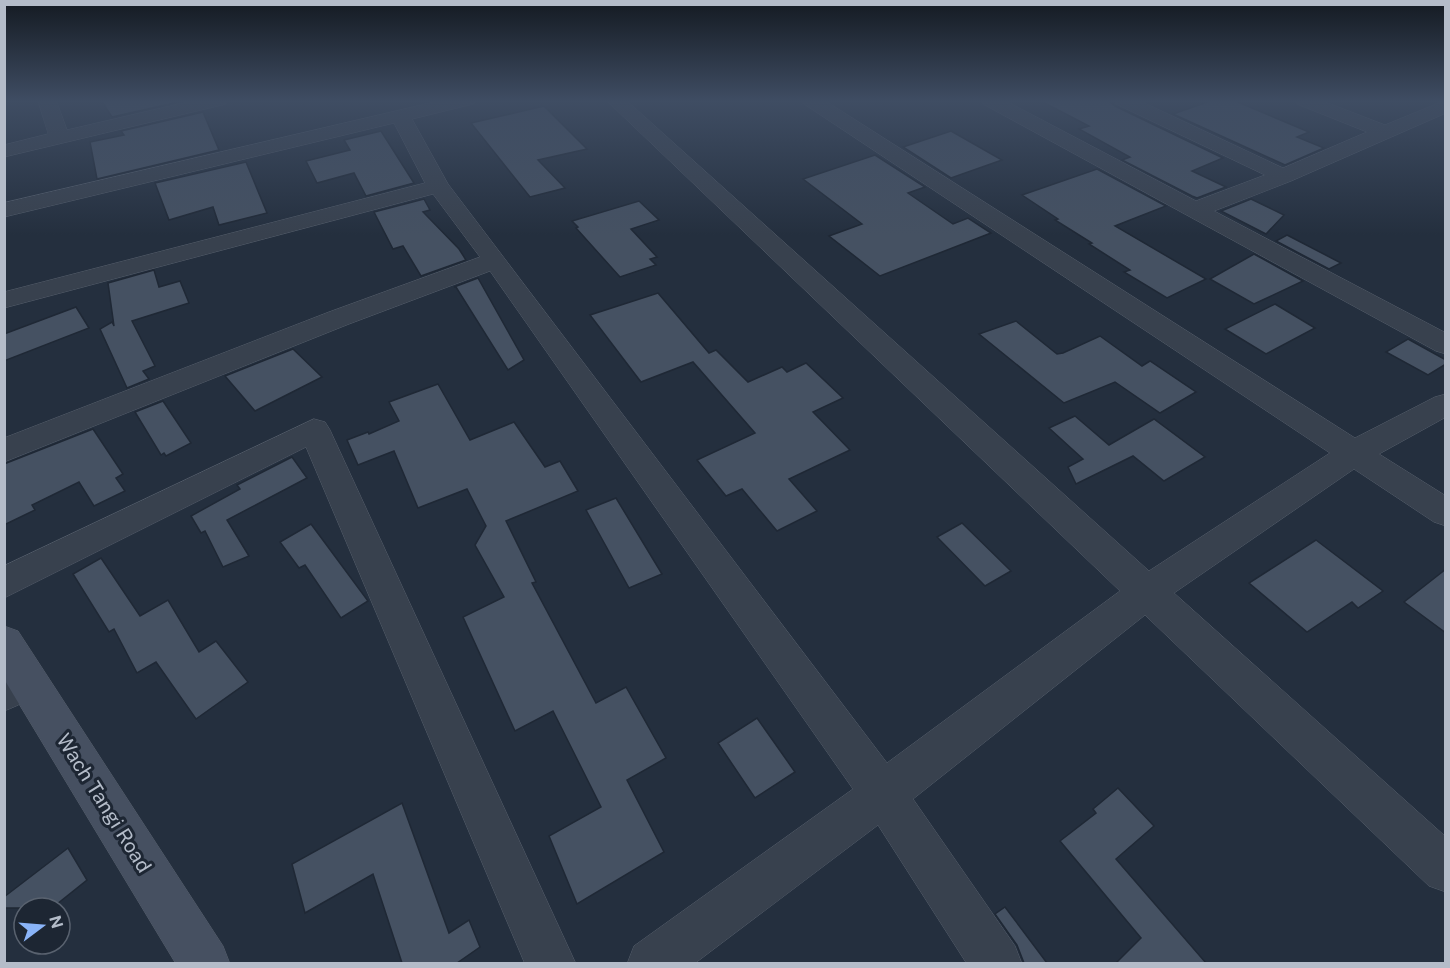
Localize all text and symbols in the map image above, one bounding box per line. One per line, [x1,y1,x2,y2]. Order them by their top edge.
street label: Wach Tangi Road [52,729,156,877]
north arrow [12,896,72,956]
text: N [45,913,67,931]

